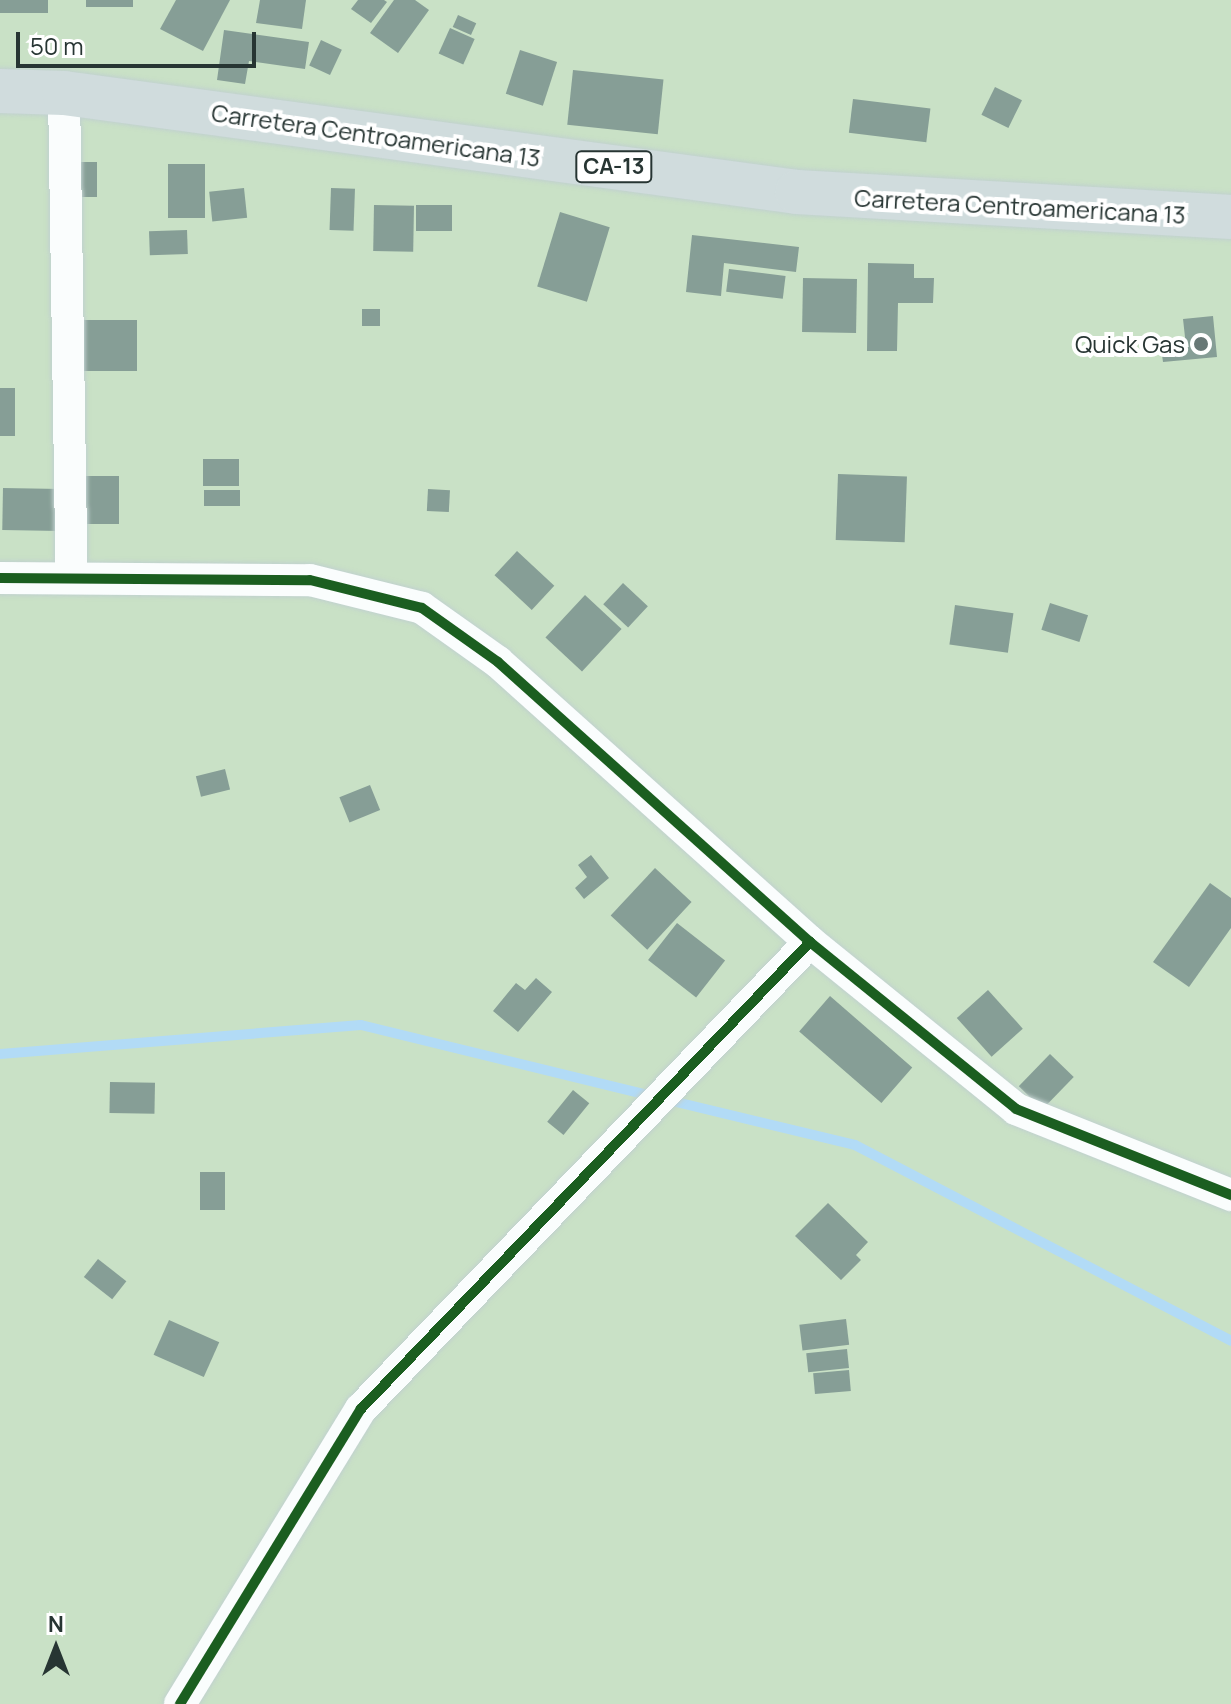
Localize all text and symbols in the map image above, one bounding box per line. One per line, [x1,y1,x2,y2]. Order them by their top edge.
scale bar [20,16,260,66]
text: 50 m [30,29,84,62]
street label: Carretera Centroamericana 13 [210,98,542,172]
road number: CA-13 [574,149,654,185]
street label: Carretera Centroamericana 13 [854,183,1186,229]
place label: Quick Gas [1075,330,1185,358]
marker: Quick Gas [1192,335,1210,353]
north arrow [16,1608,96,1688]
text: N [48,1609,64,1639]

